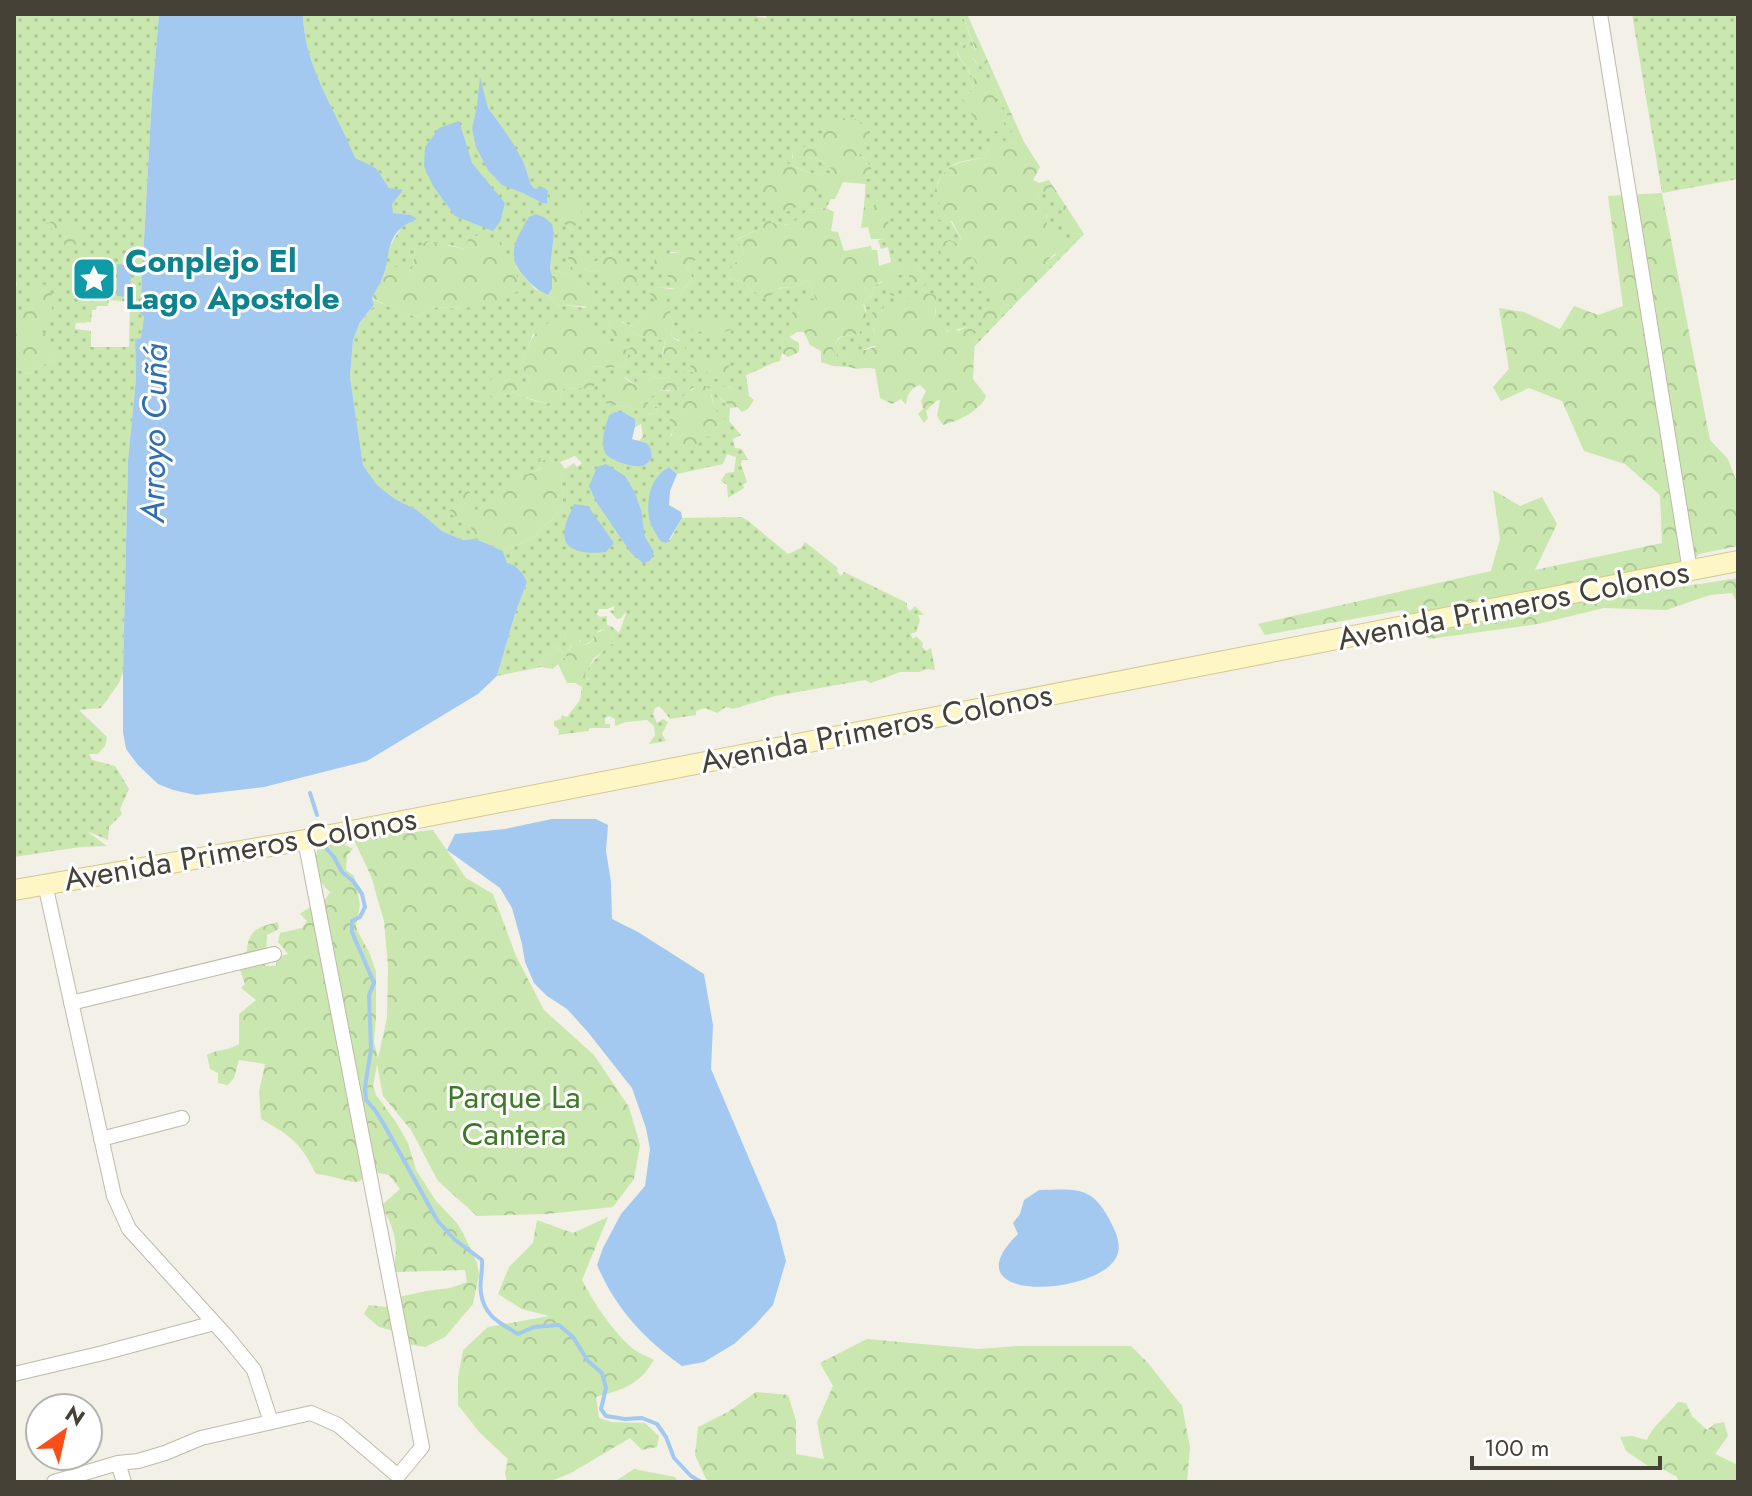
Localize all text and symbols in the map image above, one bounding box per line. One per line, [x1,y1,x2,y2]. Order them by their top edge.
place label: Conplejo El Lago Apostole [125,238,340,321]
place icon: Conplejo El Lago Apostole [70,255,118,303]
water label: Arroyo Cuñá [128,343,180,524]
street label: Avenida Primeros Colonos [1333,548,1693,662]
street label: Avenida Primeros Colonos [696,671,1056,785]
street label: Avenida Primeros Colonos [60,795,420,903]
park label: Parque La Cantera [447,1074,581,1157]
north arrow [24,1392,104,1472]
text: N [59,1397,91,1434]
scale bar [1472,1420,1660,1470]
text: 100 m [1484,1430,1550,1465]

